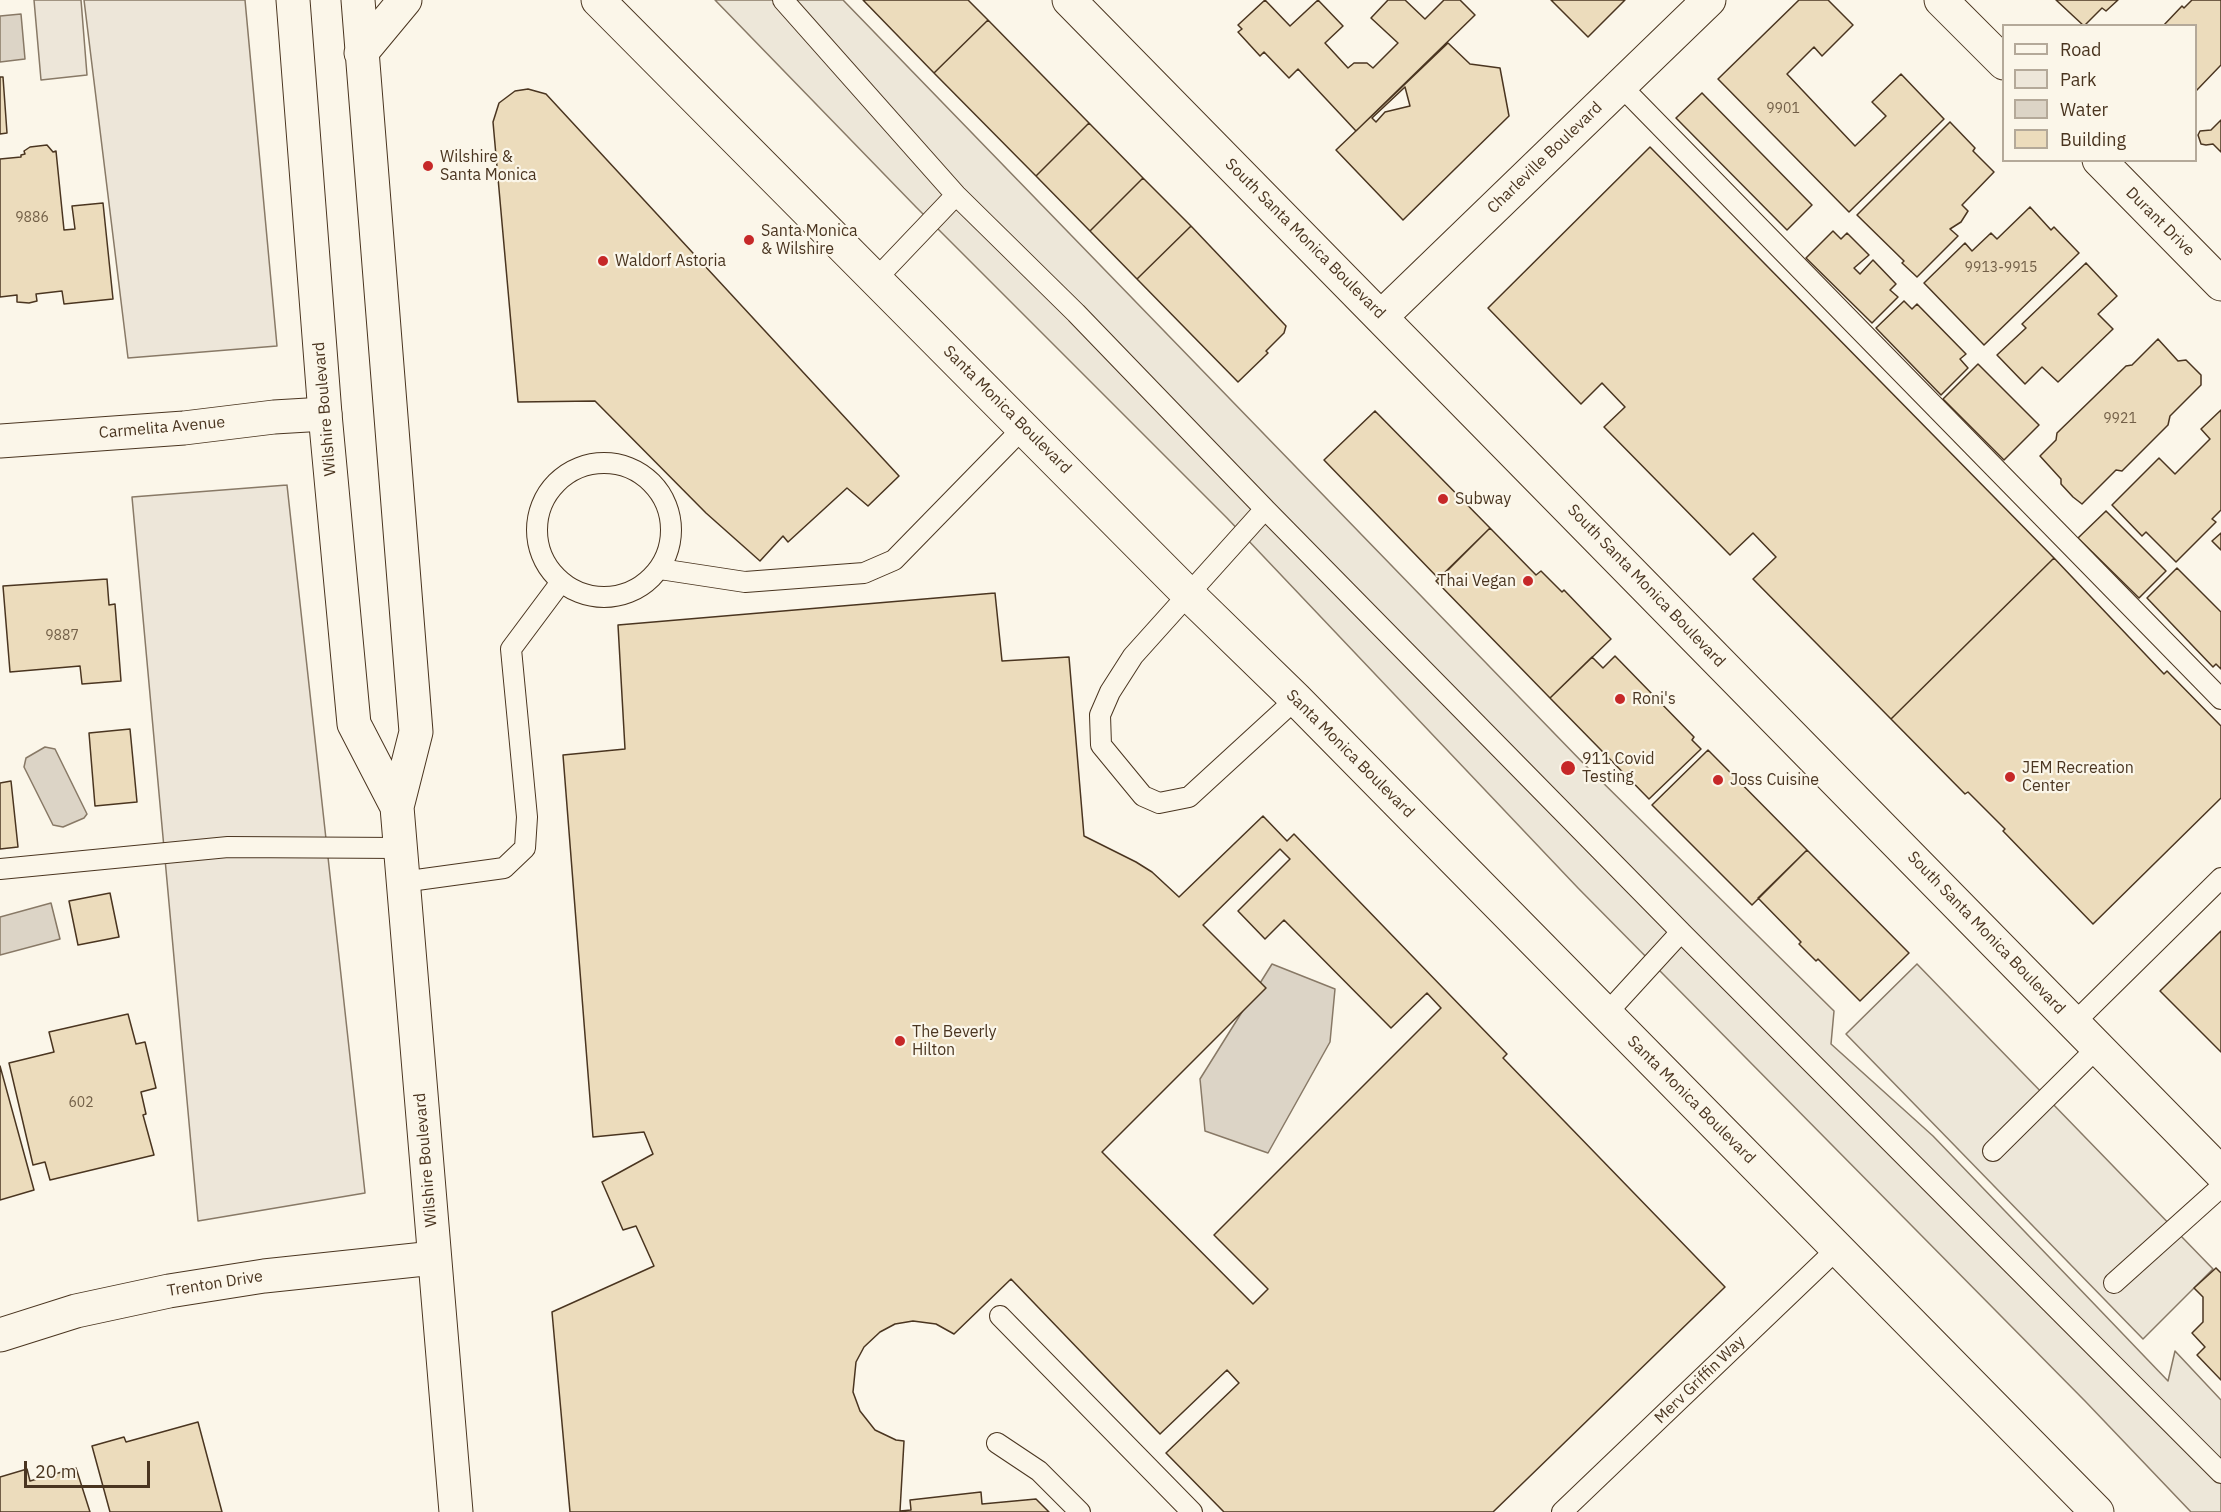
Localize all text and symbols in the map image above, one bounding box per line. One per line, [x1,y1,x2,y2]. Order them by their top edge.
legend [2002,24,2197,162]
text: Road [2060,38,2101,61]
text: Park [2060,68,2096,91]
street label: Charleville Boulevard [1484,98,1606,218]
text: Water [2060,98,2108,121]
house number: 9901 [1766,101,1800,117]
text: Building [2060,128,2126,151]
place label: Wilshire & Santa Monica [440,147,536,185]
street label: South Santa Monica Boulevard [1221,155,1389,323]
marker: Wilshire & Santa Monica [421,159,435,173]
street label: Durant Drive [2121,183,2199,261]
house number: 9886 [15,210,49,226]
place label: Santa Monica & Wilshire [761,221,857,259]
marker: Santa Monica & Wilshire [742,233,756,247]
place label: Waldorf Astoria [615,251,726,271]
marker: Waldorf Astoria [596,254,610,268]
house number: 9913-9915 [1965,260,2037,276]
street label: Wilshire Boulevard [310,341,340,477]
street label: Santa Monica Boulevard [939,342,1075,478]
house number: 9921 [2103,411,2137,427]
street label: Carmelita Avenue [98,413,226,443]
place label: Subway [1455,489,1511,509]
marker: Subway [1436,492,1450,506]
street label: South Santa Monica Boulevard [1563,501,1729,671]
place label: Thai Vegan [1437,571,1516,591]
marker: Thai Vegan [1521,574,1535,588]
house number: 9887 [45,628,79,644]
street label: Santa Monica Boulevard [1282,686,1418,822]
place label: Roni's [1632,689,1676,709]
marker: Roni's [1613,692,1627,706]
place label: 911 Covid Testing [1582,749,1654,787]
place label: JEM Recreation Center [2022,758,2134,796]
marker: 911 Covid Testing [1559,759,1577,777]
place label: Joss Cuisine [1730,770,1819,790]
marker: JEM Recreation Center [2003,770,2017,784]
marker: Joss Cuisine [1711,773,1725,787]
street label: South Santa Monica Boulevard [1903,848,2069,1018]
place label: The Beverly Hilton [912,1022,996,1060]
street label: Santa Monica Boulevard [1623,1032,1759,1168]
marker: The Beverly Hilton [893,1034,907,1048]
street label: Wilshire Boulevard [411,1092,441,1228]
house number: 602 [68,1095,94,1111]
street label: Trenton Drive [166,1267,264,1301]
street label: Merv Griffin Way [1651,1332,1749,1428]
scale bar [27,1449,153,1487]
text: 20 m [35,1460,77,1483]

